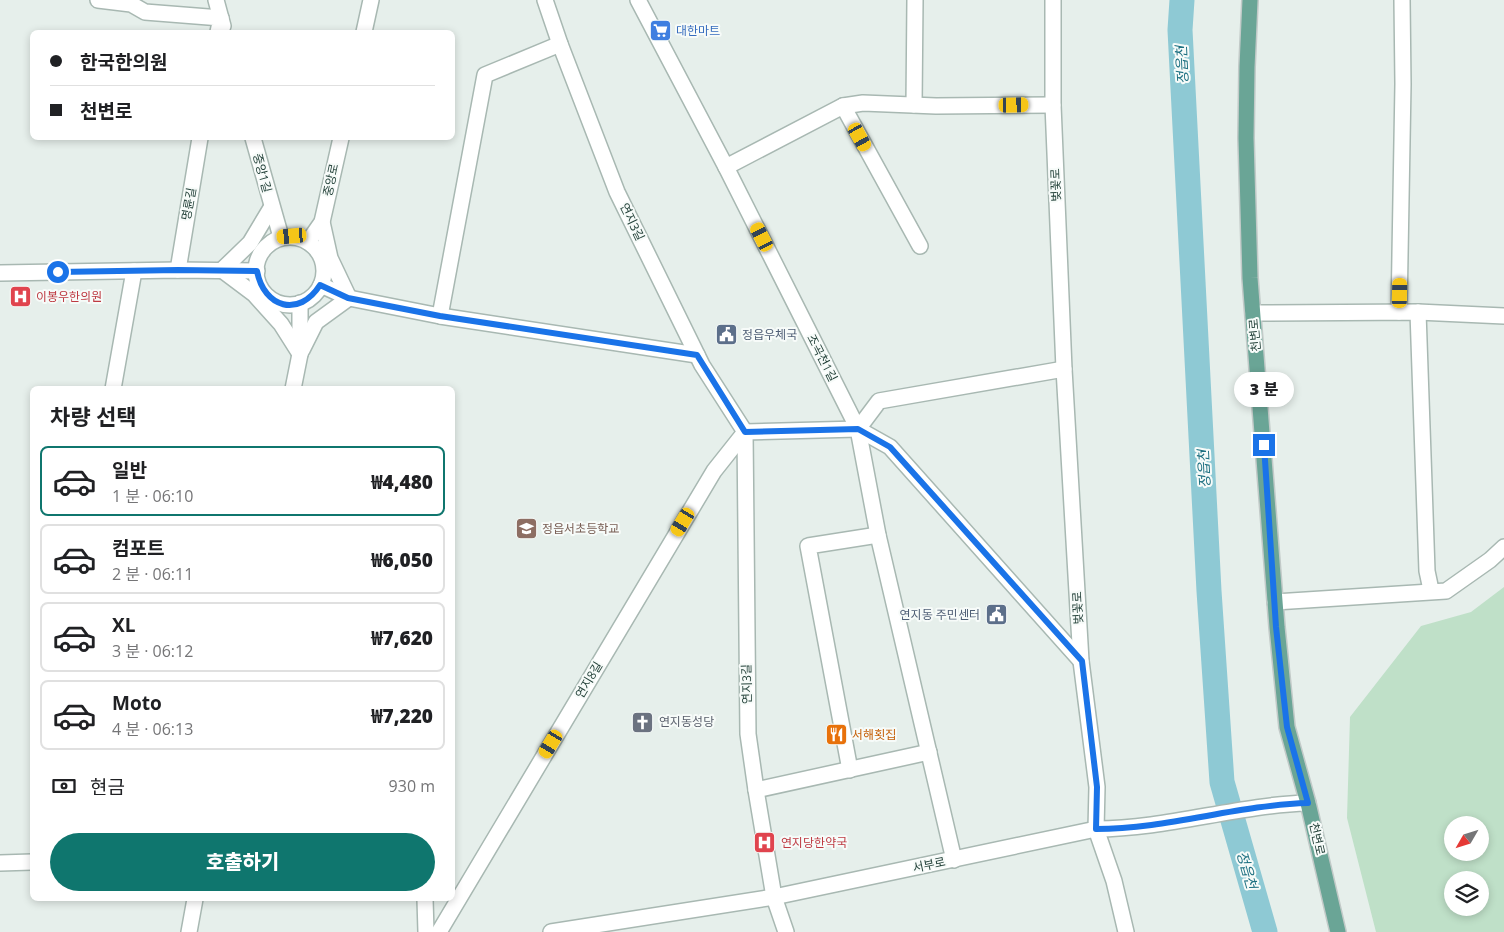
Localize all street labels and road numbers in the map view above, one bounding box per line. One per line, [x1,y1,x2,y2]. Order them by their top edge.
street label: 중앙1길 [249,151,276,194]
street label: 중앙로 [319,162,342,198]
street label: 벚꽃로 [1046,168,1065,202]
street label: 명륜길 [177,186,200,222]
street label: 연지3길 [616,200,649,243]
street label: 천변로 [1245,318,1264,352]
street label: 조곡천1길 [803,331,842,384]
street label: 벚꽃로 [1068,591,1087,625]
street label: 연지8길 [571,658,606,701]
street label: 연지3길 [738,664,755,704]
street label: 천변로 [1305,821,1329,857]
street label: 서부로 [911,853,947,876]

